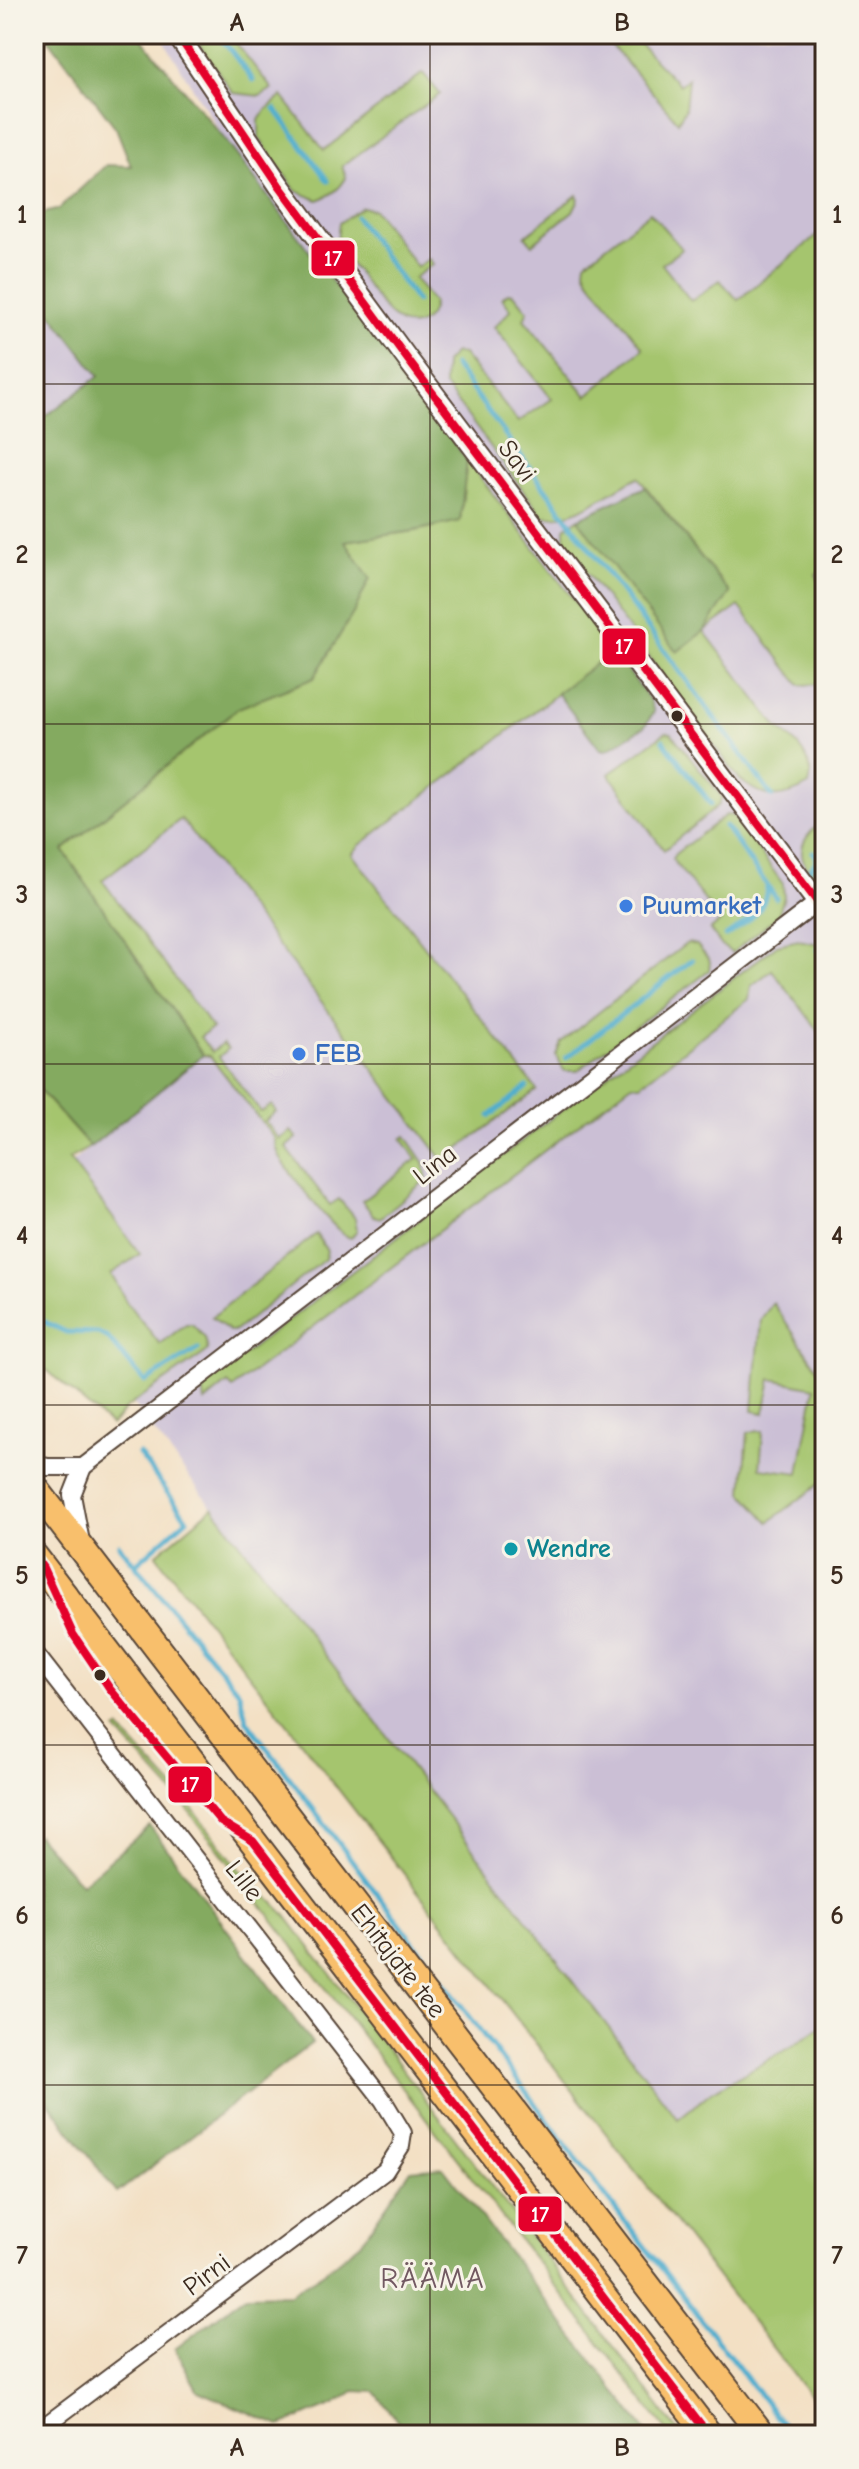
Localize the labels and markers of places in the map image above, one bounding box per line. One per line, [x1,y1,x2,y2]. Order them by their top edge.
unlabelled marker [669,708,685,724]
place label: Puumarket [642,891,762,921]
marker: Puumarket [617,897,635,915]
place label: FEB [315,1039,361,1069]
marker: FEB [290,1045,308,1063]
place label: Wendre [527,1534,611,1564]
marker: Wendre [502,1540,520,1558]
unlabelled marker [92,1667,108,1683]

